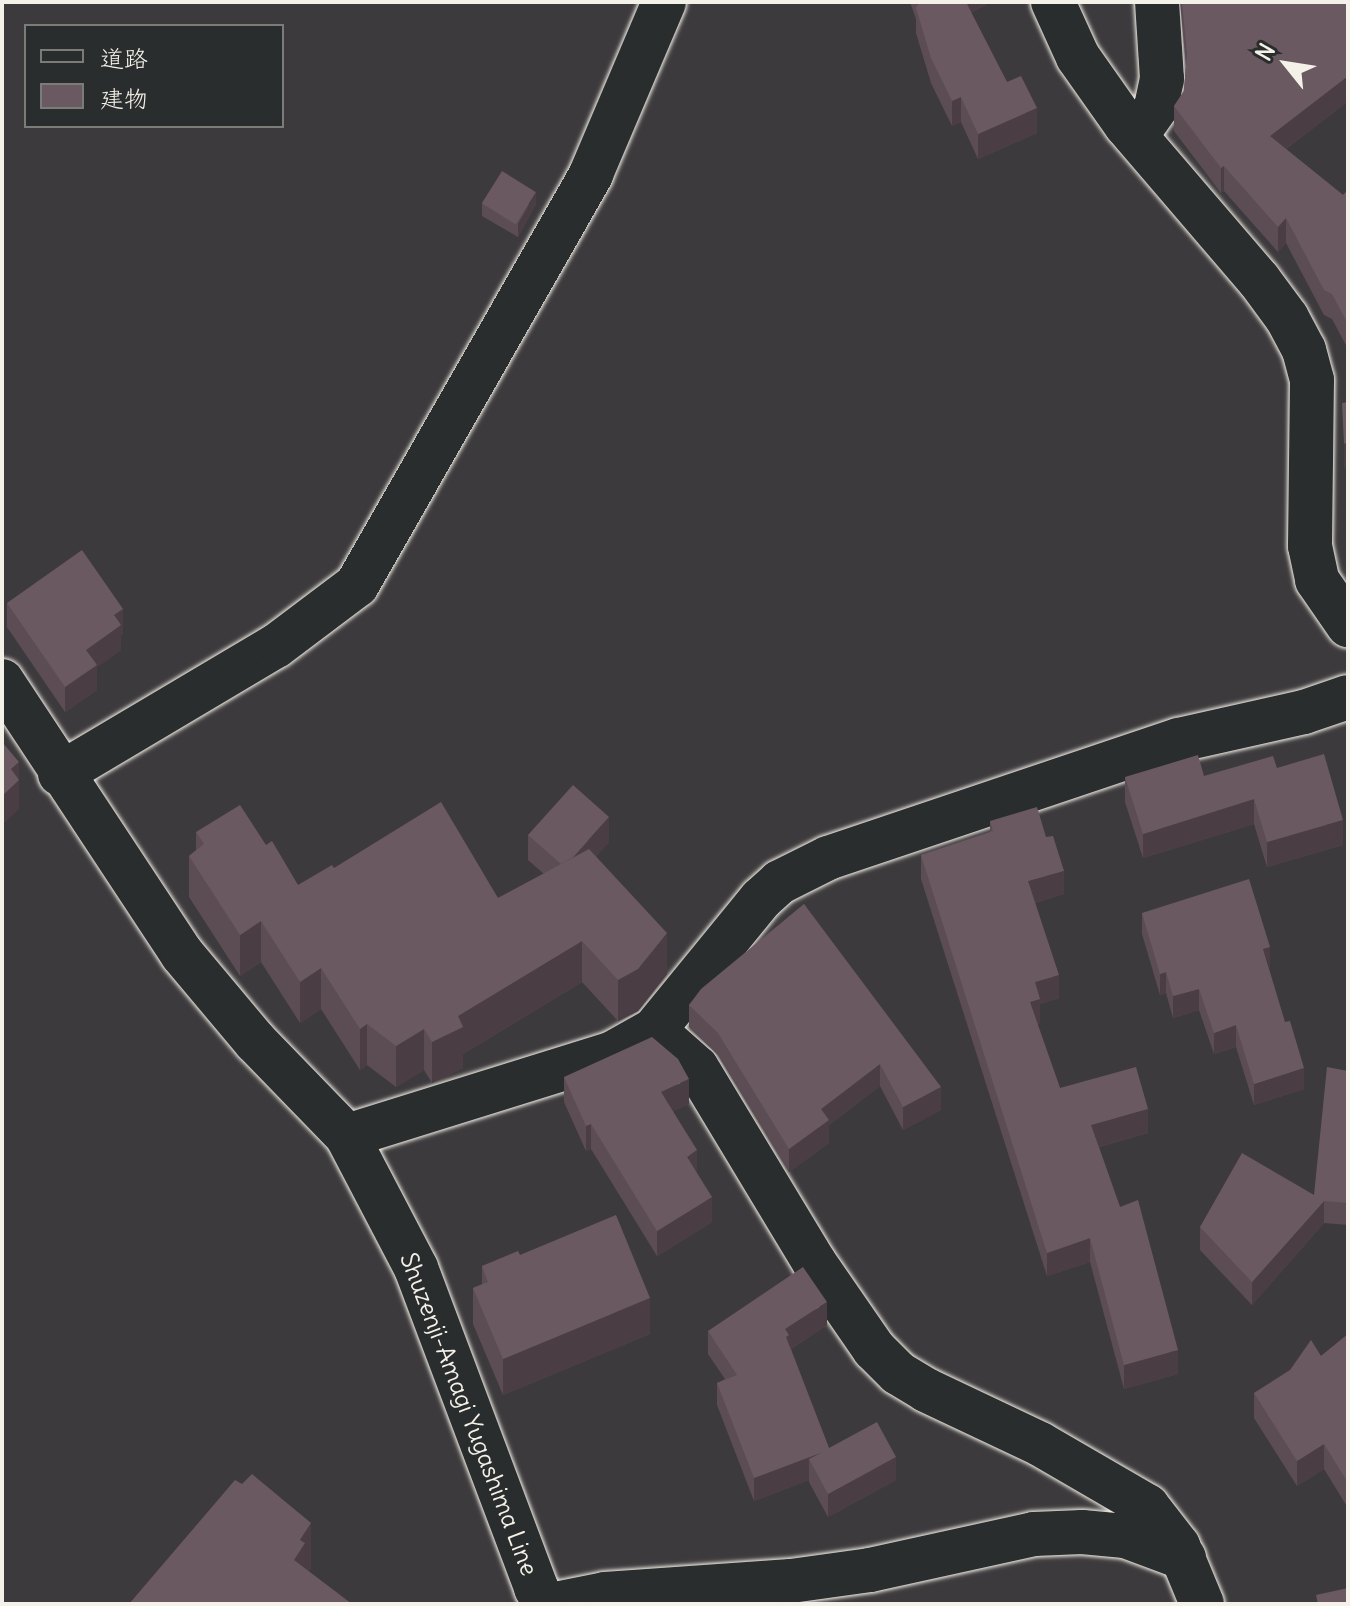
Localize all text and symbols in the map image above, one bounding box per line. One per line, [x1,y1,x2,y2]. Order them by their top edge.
legend [24,24,284,128]
north arrow [1246,24,1326,104]
text: N [1249,38,1281,66]
text: 道路 [100,43,148,73]
text: 建物 [100,83,148,113]
street label: Shuzenji-Amagi Yugashima Line [394,1249,544,1579]

